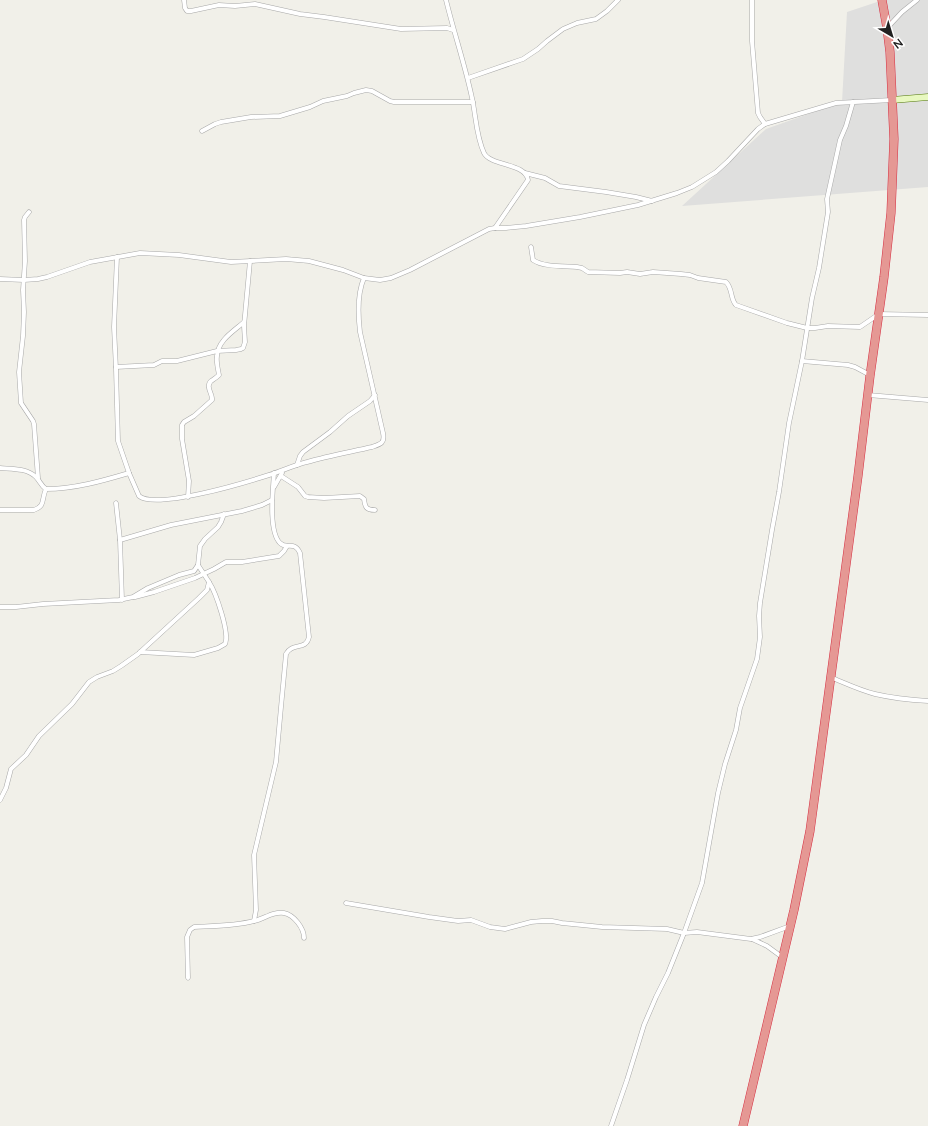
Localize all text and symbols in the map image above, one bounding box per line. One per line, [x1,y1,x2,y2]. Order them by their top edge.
north arrow [872,16,912,56]
text: N [891,37,906,52]

